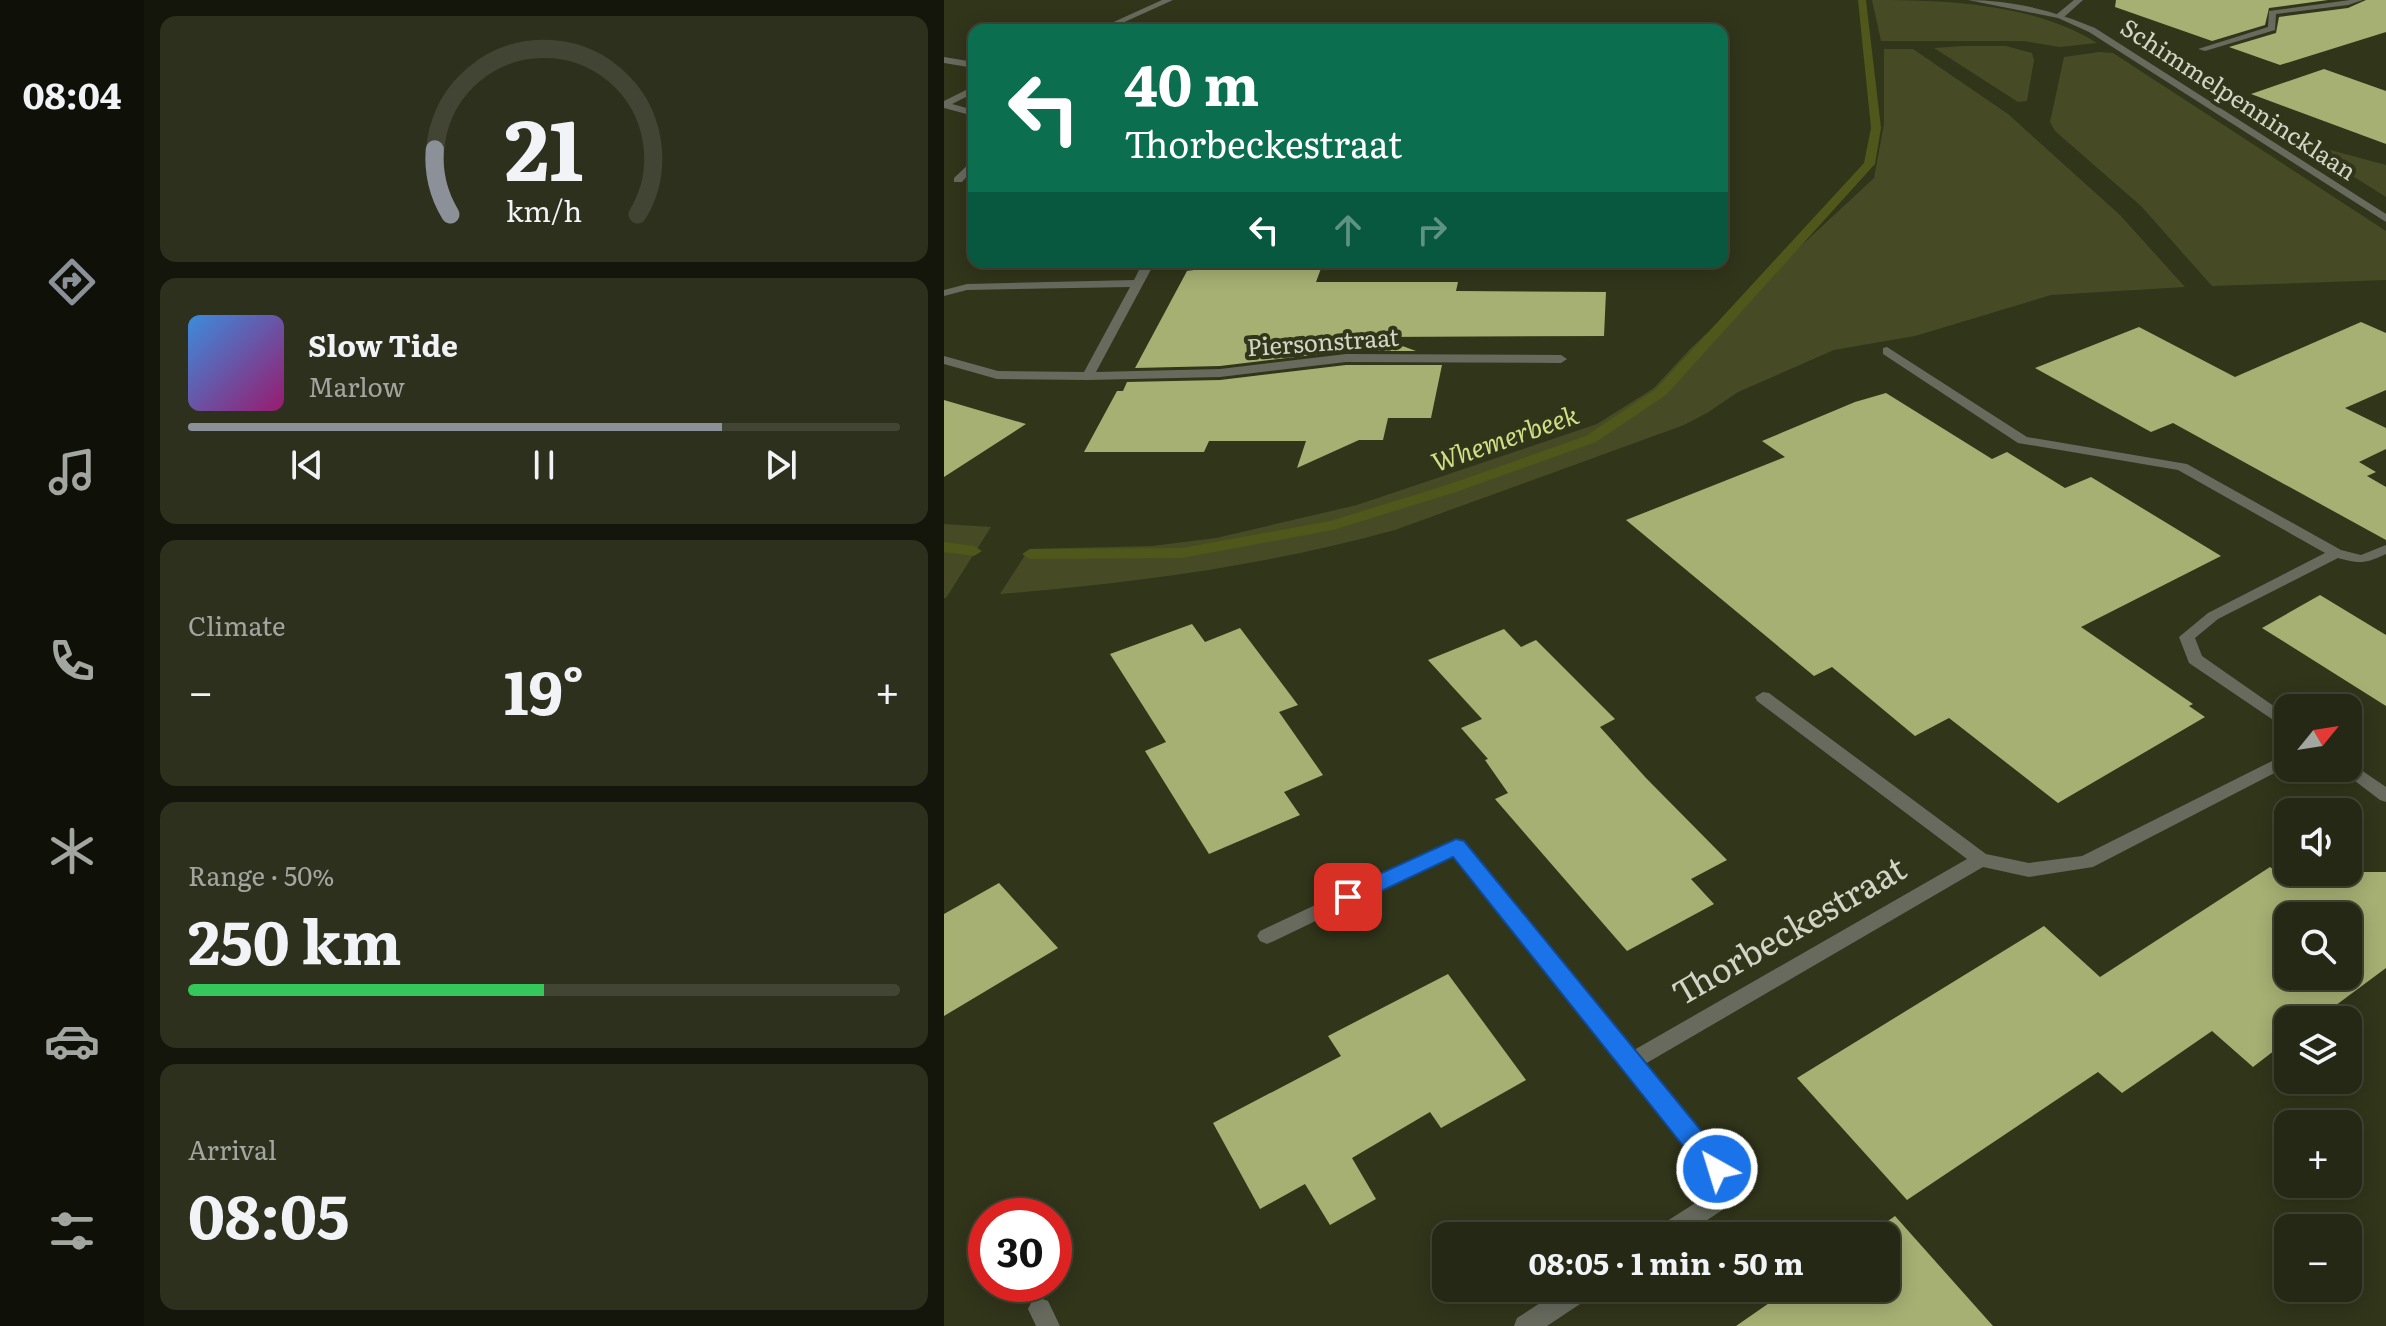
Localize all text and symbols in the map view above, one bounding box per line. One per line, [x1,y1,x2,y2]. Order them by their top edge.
street label: Schimmelpennincklaan [2115,8,2364,187]
text: 40 m [1124,40,1259,123]
icon: left [992,56,1096,160]
text: 08:04 [22,67,122,120]
text: 21 [504,83,584,207]
text: Thorbeckestraat [1124,116,1402,169]
text: km/h [506,188,582,231]
icon: left [1242,208,1286,252]
icon: ahead [1326,208,1370,252]
icon: right [1410,208,1454,252]
icon: directions [44,254,100,310]
street label: Piersonstraat [1246,318,1400,363]
text: Slow Tide [308,322,458,366]
text: Marlow [308,366,405,405]
water label: Whemerbeek [1425,393,1584,480]
icon: previous [285,443,329,487]
icon: pause [522,443,566,487]
icon: next [759,443,803,487]
icon: music [44,444,100,500]
text: Climate [188,605,286,644]
icon: phone [44,633,100,689]
text: 19° [504,644,584,733]
text: − [188,656,214,722]
text: + [874,656,900,722]
north arrow [2274,694,2362,782]
map controls [2274,694,2362,1302]
button: sound [2274,798,2362,886]
icon: climate [44,823,100,879]
street label: Thorbeckestraat [1661,841,1914,1016]
text: Range · 50% [188,855,334,894]
pin [1314,863,1382,931]
icon: arrive [1326,875,1370,919]
text: 250 km [188,894,402,983]
button: search [2274,902,2362,990]
button: layers [2274,1006,2362,1094]
icon: car [44,1013,100,1069]
button: + [2274,1110,2362,1198]
position arrow [1675,1127,1759,1211]
text: Arrival [188,1129,277,1168]
text: 08:05 [188,1168,349,1257]
speed limit sign: 30 [968,1198,1072,1302]
icon: filters [44,1203,100,1259]
button: − [2274,1214,2362,1302]
text: 08:05 · 1 min · 50 m [1528,1240,1804,1284]

